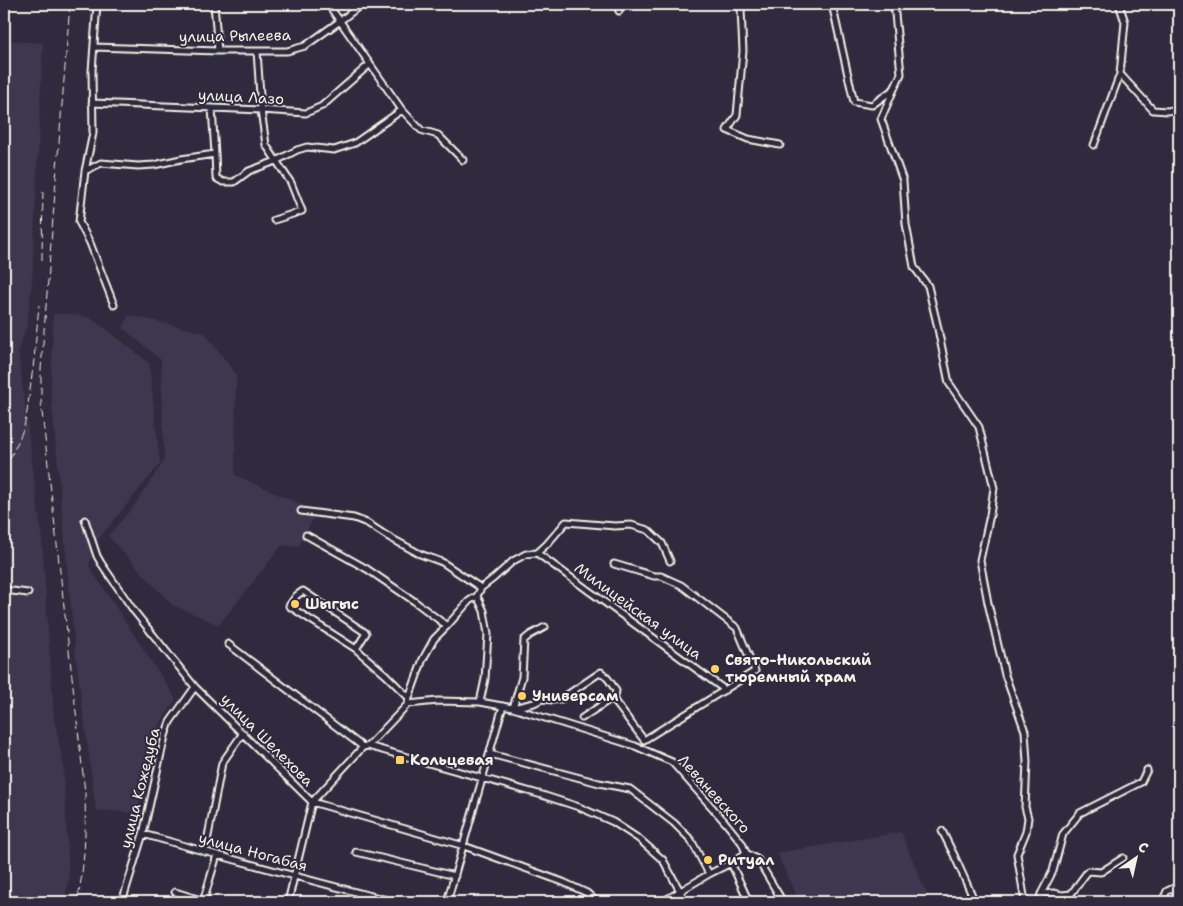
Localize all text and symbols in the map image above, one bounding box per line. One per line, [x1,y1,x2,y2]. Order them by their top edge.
street label: улица Рылеева [179,25,292,47]
street label: улица Лазо [197,85,285,109]
street label: Милицейская улица [570,558,706,664]
place label: Шыгыс [305,594,359,614]
marker: Шыгыс [289,598,301,610]
place label: Свято-Никольский тюремный храм [725,650,872,687]
marker: Свято-Никольский тюремный храм [709,663,721,675]
place label: Универсам [532,686,619,706]
street label: улица Шелехова [216,689,318,791]
marker: Универсам [516,690,528,702]
street label: улица Кожедуба [115,725,165,850]
place label: Кольцевая [410,750,494,770]
street label: Леваневского [673,750,755,838]
marker: Кольцевая [394,754,406,766]
street label: улица Ногабая [196,828,310,876]
north arrow [1110,834,1160,884]
text: С [1135,837,1152,857]
place label: Ритуал [718,850,774,870]
marker: Ритуал [702,854,714,866]

